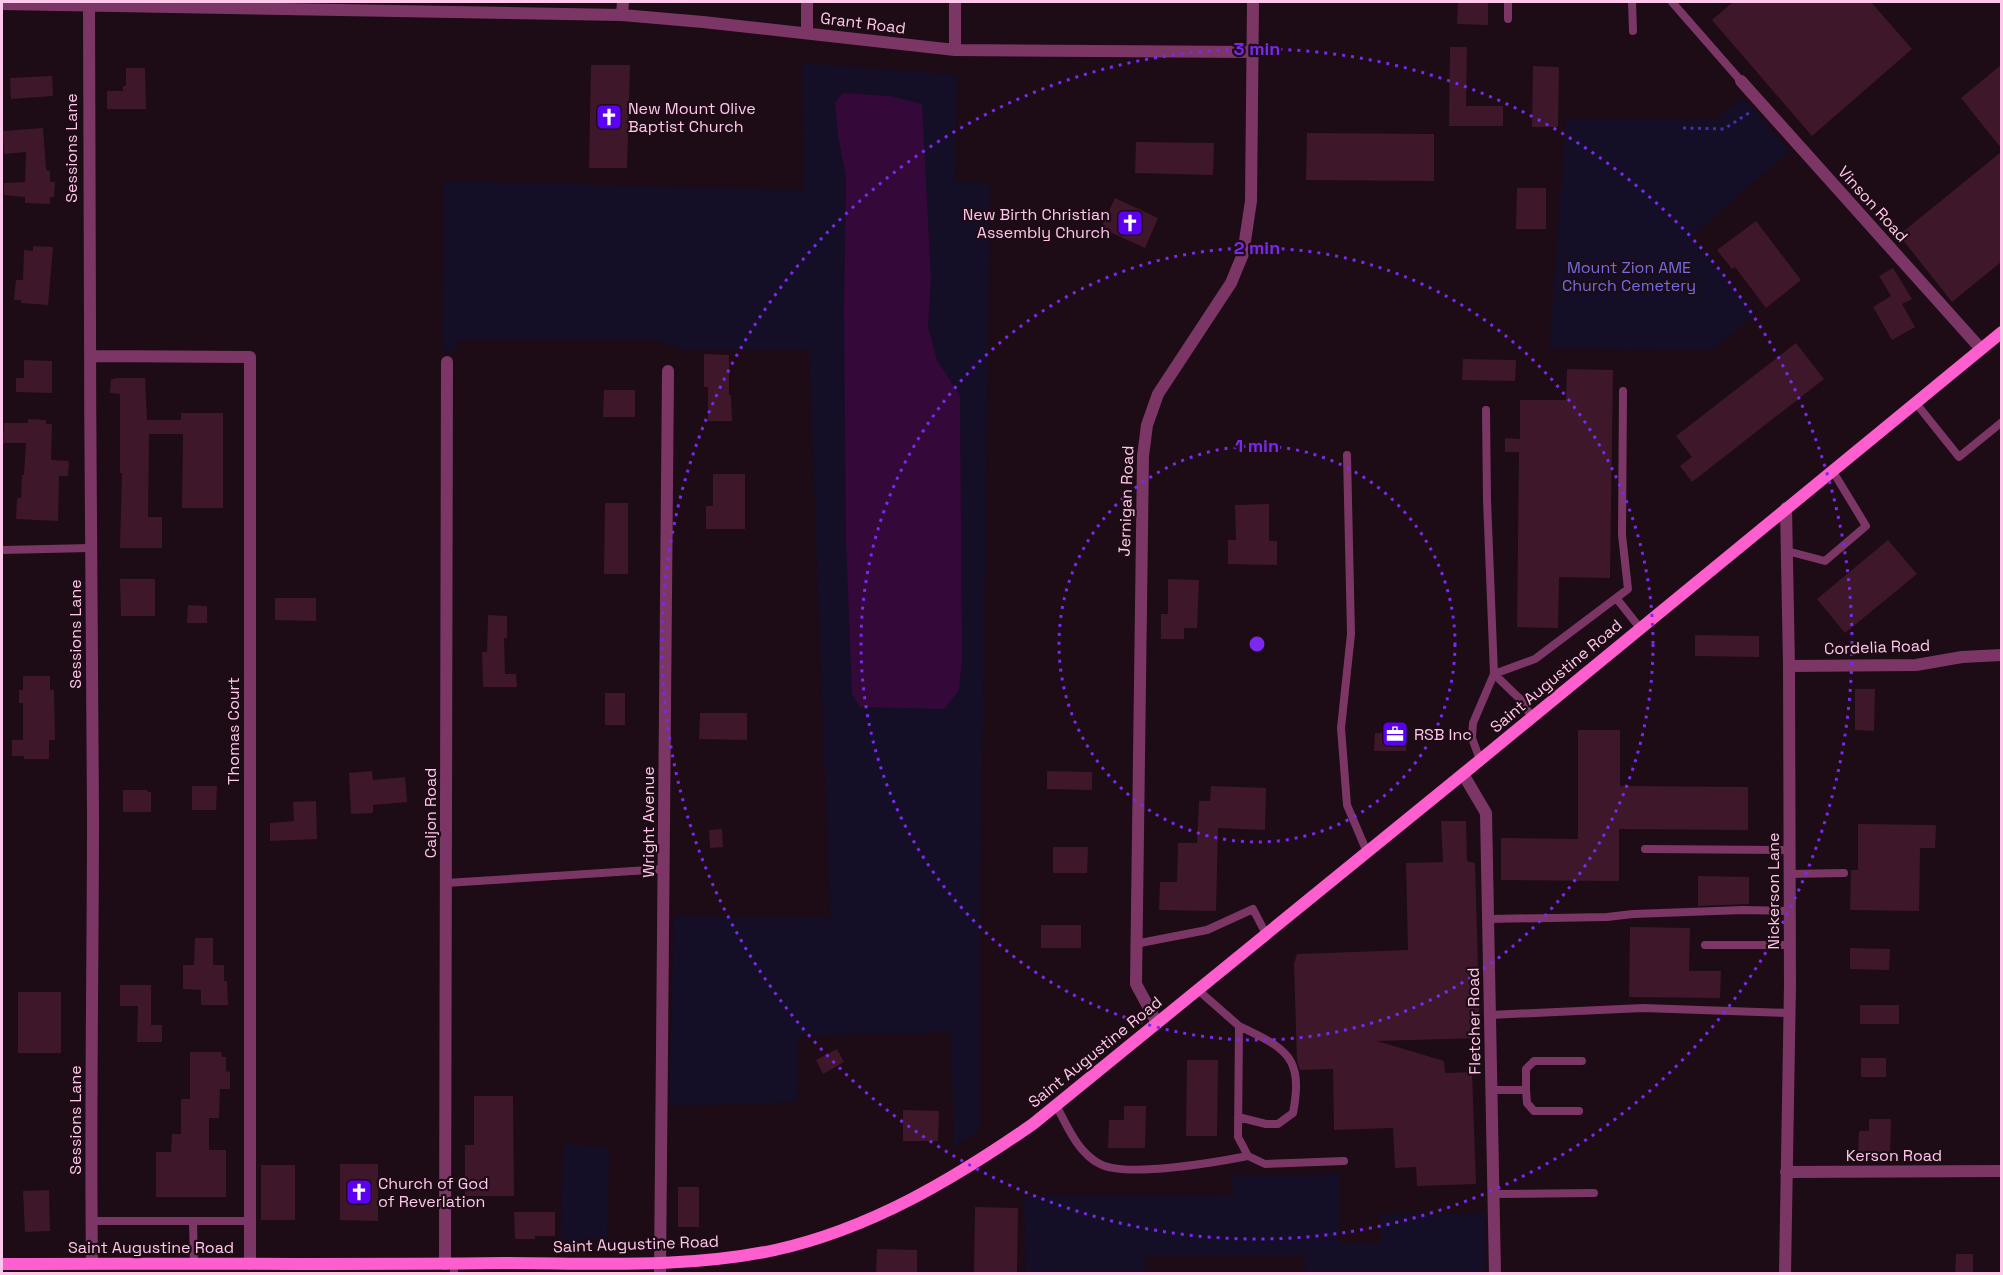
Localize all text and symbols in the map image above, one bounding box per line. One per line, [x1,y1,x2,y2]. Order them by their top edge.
street label: Grant Road [819,7,907,39]
text: 3 min [1234,37,1280,60]
street label: Sessions Lane [61,93,82,203]
place label: New Mount Olive Baptist Church [628,98,756,137]
church icon: New Mount Olive Baptist Church [594,102,624,132]
street label: Vinson Road [1833,162,1913,246]
place label: New Birth Christian Assembly Church [963,204,1110,243]
church icon: New Birth Christian Assembly Church [1115,208,1145,238]
text: 2 min [1234,236,1280,259]
park label: Mount Zion AME Church Cemetery [1562,257,1696,296]
text: 1 min [1235,434,1279,457]
street label: Jernigan Road [1114,445,1138,557]
street label: Sessions Lane [65,579,86,689]
street label: Saint Augustine Road [1486,615,1626,737]
centre of rings [1247,634,1267,654]
street label: Cordelia Road [1824,635,1930,659]
street label: Thomas Court [223,677,244,785]
office icon: RSB Inc [1380,719,1410,749]
place label: RSB Inc [1414,724,1472,745]
street label: Wright Avenue [638,766,659,878]
street label: Caljon Road [420,768,441,858]
street label: Nickerson Lane [1763,832,1784,950]
street label: Fletcher Road [1463,967,1485,1075]
street label: Saint Augustine Road [1024,992,1166,1112]
street label: Sessions Lane [65,1065,86,1175]
street label: Kerson Road [1846,1145,1942,1166]
place label: Church of God of Reverlation [378,1173,489,1212]
church icon: Church of God of Reverlation [344,1177,374,1207]
street label: Saint Augustine Road [553,1231,719,1257]
street label: Saint Augustine Road [68,1237,234,1258]

